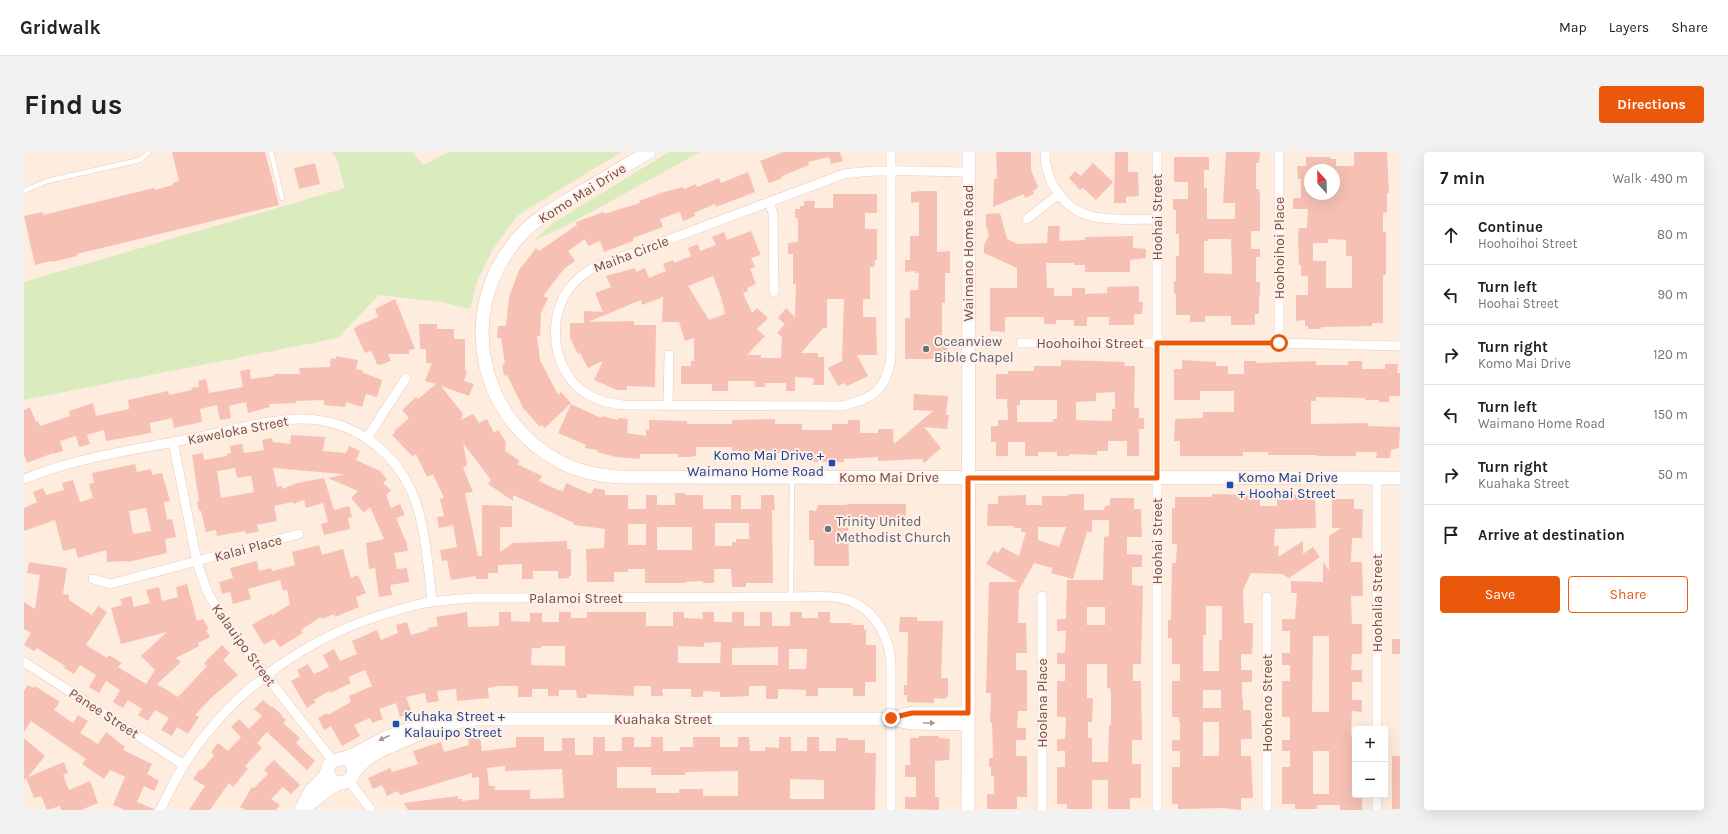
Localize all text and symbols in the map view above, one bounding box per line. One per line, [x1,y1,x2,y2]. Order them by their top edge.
text: Gridwalk [20,17,101,39]
text: Map [1559,19,1587,36]
text: Layers [1609,19,1649,36]
text: Share [1671,19,1708,36]
button: Directions [1599,86,1704,123]
text: Find us [24,88,123,121]
street label: Komo Mai Drive [535,160,629,227]
north arrow [1304,164,1340,200]
text: 7 min [1440,168,1485,188]
text: Walk · 490 m [1612,171,1688,186]
street label: Hoohai Street [1149,174,1166,260]
street label: Waimano Home Road [960,184,977,322]
street label: Hoohoihoi Place [1271,197,1288,299]
text: Continue [1478,218,1543,236]
icon: ahead [1440,224,1462,246]
text: 80 m [1657,227,1688,242]
street label: Maiha Circle [591,232,671,277]
text: Hoohoihoi Street [1478,236,1577,251]
text: Turn left [1478,278,1537,296]
icon: left [1440,284,1462,306]
text: 90 m [1657,287,1688,302]
text: Hoohai Street [1478,296,1559,311]
place label: Oceanview Bible Chapel [934,333,1014,366]
route start [1270,334,1288,352]
street label: Hoohoihoi Street [1037,335,1143,352]
text: Turn right [1478,338,1548,356]
marker: Oceanview Bible Chapel [921,344,931,354]
icon: right [1440,344,1462,366]
text: 120 m [1653,347,1688,362]
text: Komo Mai Drive [1478,356,1571,371]
text: Turn left [1478,398,1537,416]
icon: left [1440,404,1462,426]
text: 150 m [1653,407,1688,422]
street label: Kaweloka Street [186,412,290,449]
text: Waimano Home Road [1478,416,1605,431]
place label: Komo Mai Drive + Waimano Home Road [687,447,825,480]
marker: Komo Mai Drive + Waimano Home Road [827,458,837,468]
text: Turn right [1478,458,1548,476]
icon: right [1440,464,1462,486]
text: 50 m [1658,467,1688,482]
street label: Komo Mai Drive [839,469,939,486]
place label: Komo Mai Drive + Hoohai Street [1238,469,1338,502]
text: Kuahaka Street [1478,476,1569,491]
marker: Komo Mai Drive + Hoohai Street [1225,480,1235,490]
street label: Hoohai Street [1149,498,1166,584]
place label: Trinity United Methodist Church [836,513,951,546]
marker: Trinity United Methodist Church [823,524,833,534]
icon: arrive [1440,524,1462,546]
text: Arrive at destination [1478,526,1625,544]
street label: Kalai Place [213,531,284,566]
street label: Hoohalia Street [1369,554,1386,652]
button: Save [1440,576,1560,613]
button: Share [1568,576,1688,613]
street label: Palamoi Street [529,590,623,607]
street label: Kalauipo Street [208,601,279,690]
street label: Hooheno Street [1259,654,1276,752]
street label: Hoolana Place [1034,658,1051,748]
street label: Panee Street [66,684,142,742]
place label: Kuhaka Street + Kalauipo Street [404,708,506,741]
route end [882,709,900,727]
street label: Kuahaka Street [614,711,712,728]
marker: Kuhaka Street + Kalauipo Street [391,719,401,729]
one-way arrow [923,720,936,726]
map controls [1352,726,1388,798]
button: + [1352,726,1388,762]
one-way arrow [378,735,390,742]
button: − [1352,762,1388,798]

